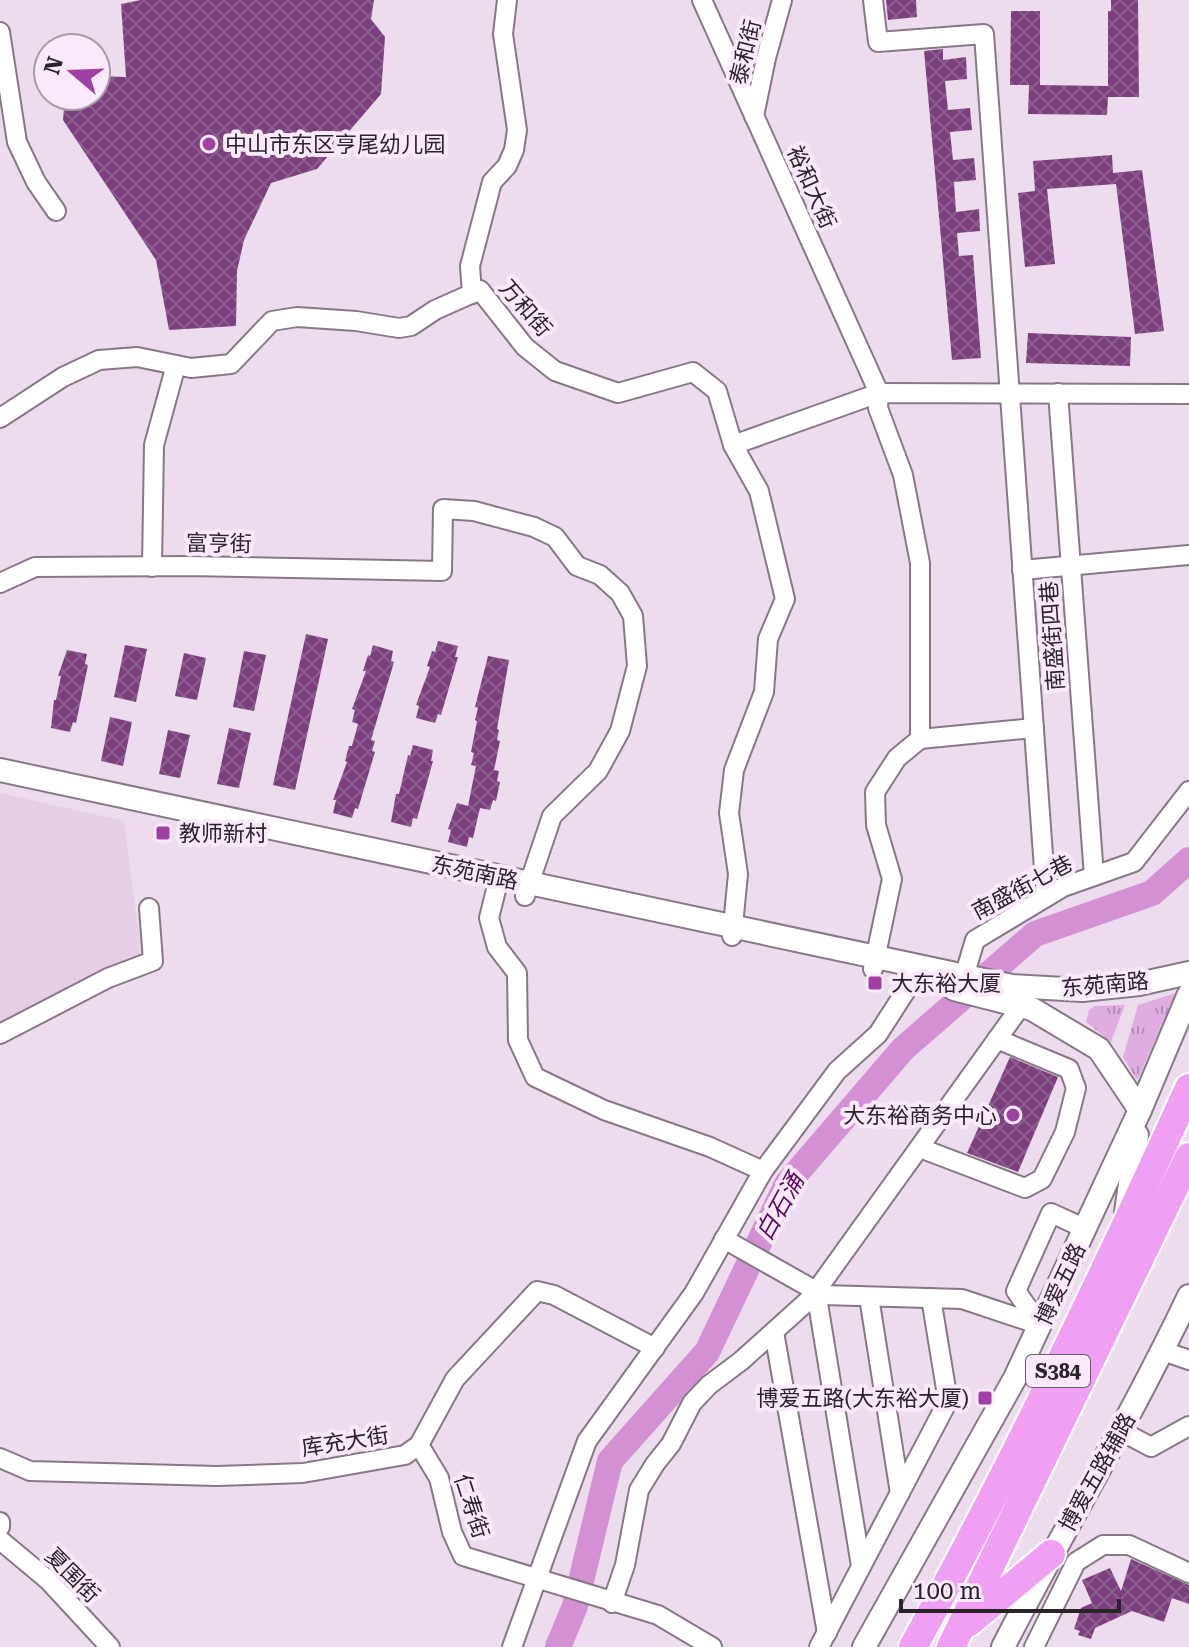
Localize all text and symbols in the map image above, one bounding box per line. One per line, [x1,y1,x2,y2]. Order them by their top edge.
street label: 泰和街 [725,17,766,87]
north arrow [32,32,112,112]
text: N [39,54,68,78]
place label: 中山市东区亨尾幼儿园 [225,132,445,157]
marker: 中山市东区亨尾幼儿园 [200,135,218,153]
street label: 裕和大街 [782,142,841,232]
street label: 万和街 [495,275,557,341]
street label: 富亨街 [186,530,252,557]
street label: 南盛街四巷 [1036,580,1069,692]
place label: 教师新村 [179,821,267,846]
marker: 教师新村 [154,824,172,842]
street label: 东苑南路 [429,851,521,894]
street label: 南盛街七巷 [968,851,1077,924]
street label: 东苑南路 [1060,968,1150,1001]
place label: 大东裕大厦 [891,971,1001,996]
marker: 大东裕大厦 [866,974,884,992]
place label: 大东裕商务中心 [843,1103,997,1128]
marker: 大东裕商务中心 [1004,1106,1022,1124]
water label: 白石涌 [750,1166,811,1245]
street label: 博爱五路 [1031,1239,1090,1329]
road number: S384 [1026,1355,1090,1387]
place label: 博爱五路(大东裕大厦) [757,1386,969,1411]
marker: 博爱五路(大东裕大厦) [976,1389,994,1407]
street label: 博爱五路辅路 [1055,1408,1140,1536]
street label: 库充大街 [300,1422,390,1461]
street label: 仁寿街 [449,1471,494,1541]
street label: 夏围街 [40,1543,105,1608]
scale bar [901,1563,1119,1613]
text: 100 m [913,1577,981,1605]

